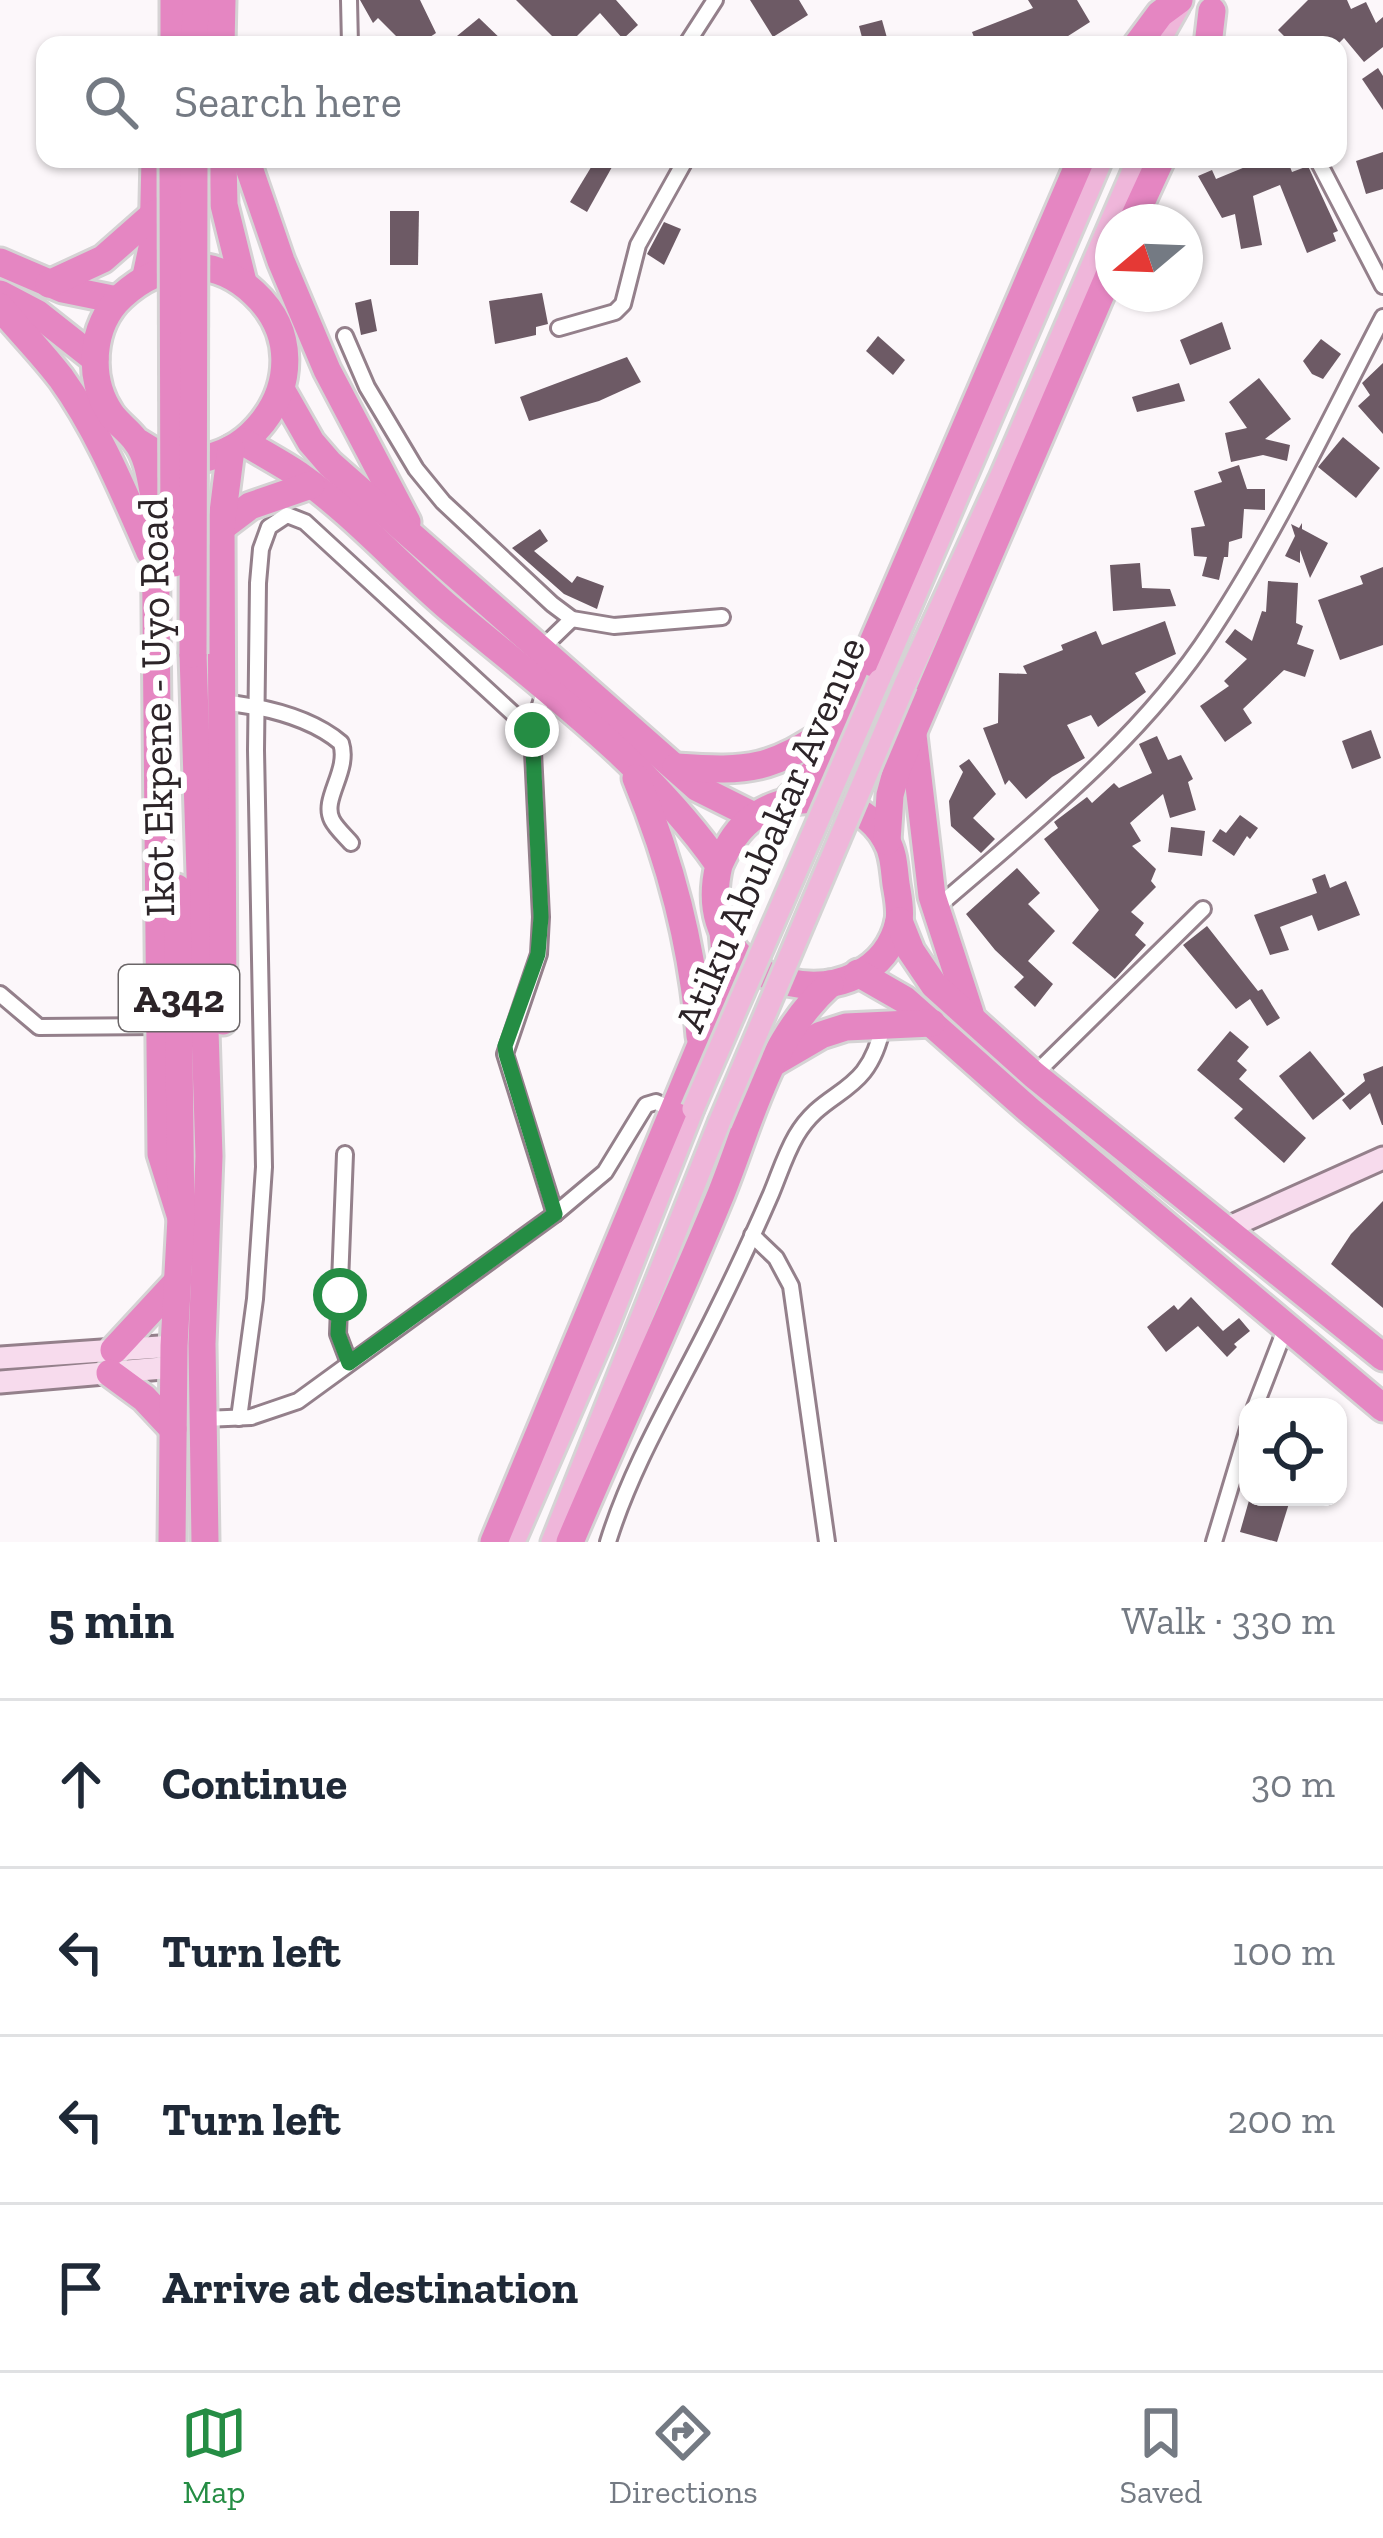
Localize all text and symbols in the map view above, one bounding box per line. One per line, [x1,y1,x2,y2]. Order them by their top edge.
search box [36,36,1347,168]
icon: search [78,69,144,135]
text: Search here [174,75,402,129]
north arrow [1095,204,1203,312]
street label: Ikot Ekpene - Uyo Road [127,497,185,917]
street label: Atiku Abubakar Avenue [664,629,876,1039]
route end [505,703,559,757]
road number: A342 [119,965,239,1031]
route start [313,1268,367,1322]
map controls [1239,1398,1347,1506]
button: locate [1239,1398,1347,1506]
text: 5 min [48,1590,174,1651]
text: Walk · 330 m [1121,1597,1335,1644]
icon: ahead [48,1751,114,1817]
text: Continue [162,1757,347,1811]
text: 30 m [1251,1760,1335,1807]
icon: left [48,1919,114,1985]
text: Turn left [162,1925,340,1979]
text: 100 m [1233,1928,1335,1975]
icon: left [48,2087,114,2153]
text: Turn left [162,2093,340,2147]
text: 200 m [1227,2096,1335,2143]
icon: arrive [48,2255,114,2321]
text: Arrive at destination [162,2261,578,2315]
tab: Map [181,2400,247,2511]
tab: Directions [609,2400,758,2511]
tab: Saved [1119,2400,1202,2511]

